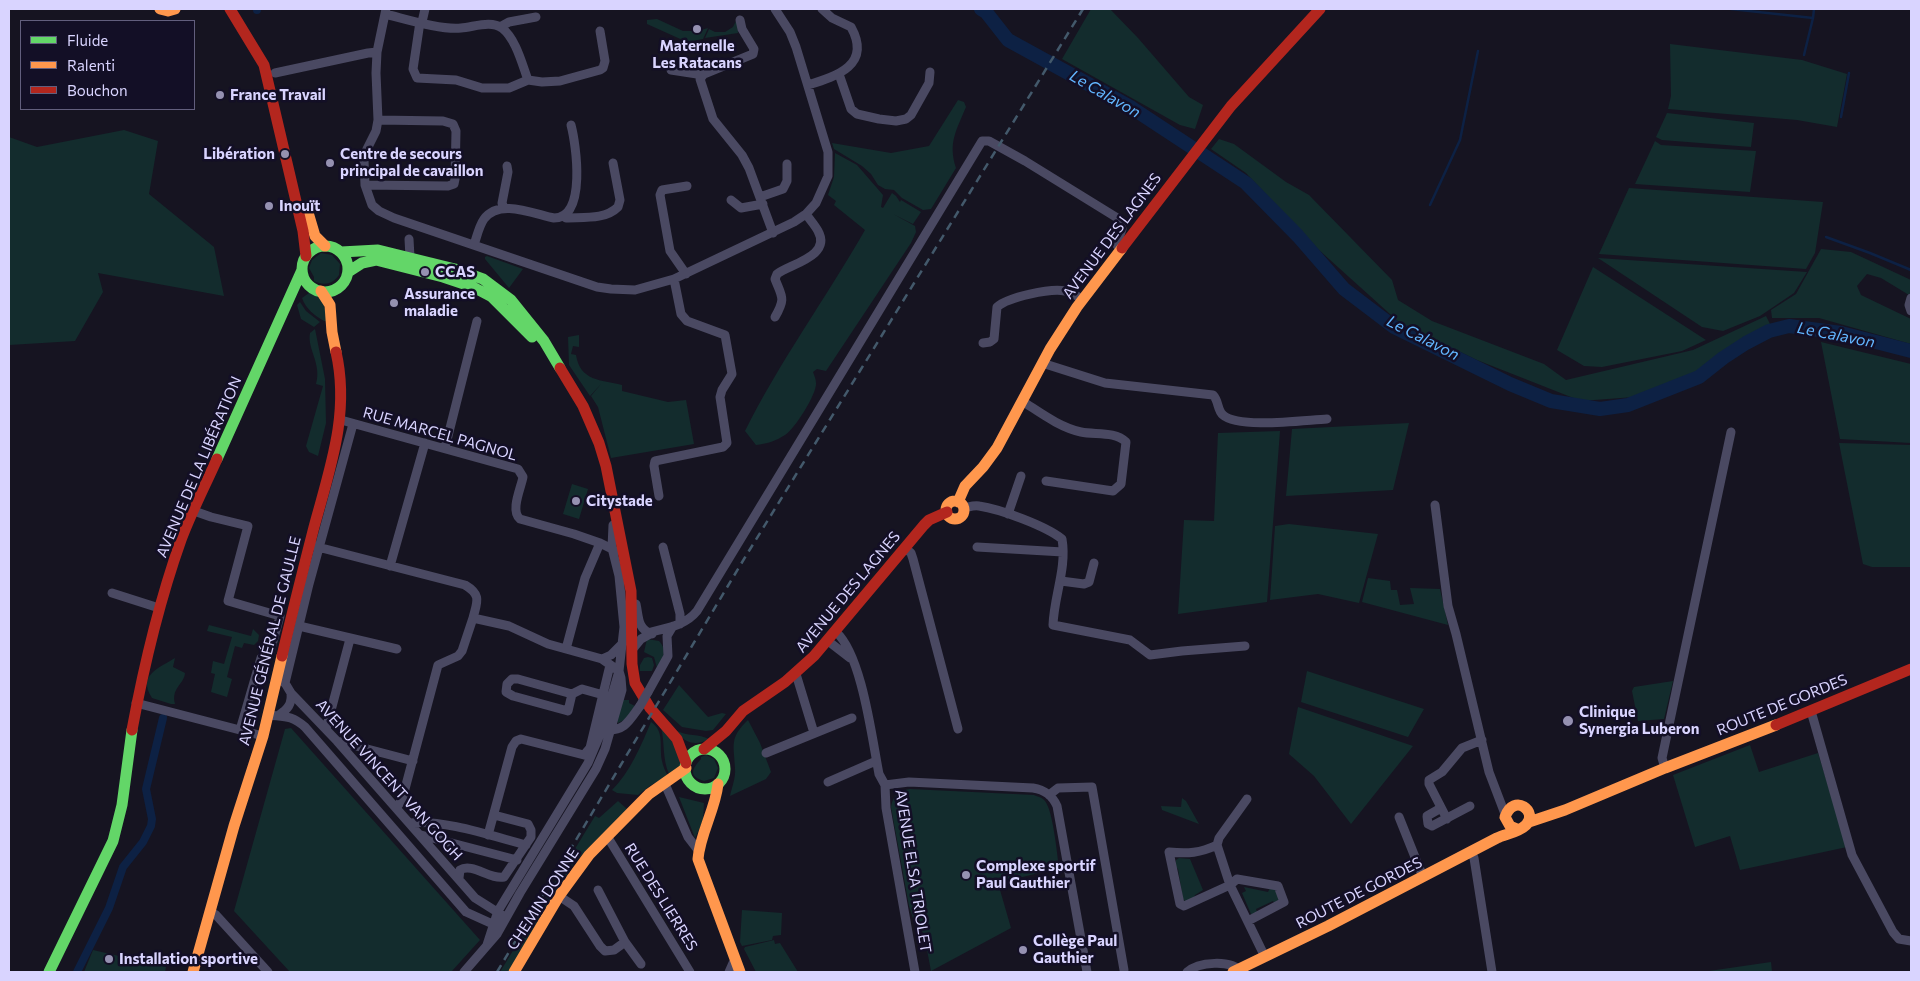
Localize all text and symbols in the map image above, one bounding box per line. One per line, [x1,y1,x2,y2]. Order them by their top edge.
legend [20,20,195,110]
marker: Maternelle Les Ratacans [691,23,703,35]
text: Fluide [67,31,108,49]
place label: Maternelle Les Ratacans [652,37,742,72]
text: Ralenti [67,56,115,74]
water label: Le Calavon [1066,66,1144,122]
text: Bouchon [67,81,128,99]
place label: France Travail [230,86,326,104]
marker: France Travail [214,89,226,101]
place label: Libération [203,145,275,163]
place label: Centre de secours principal de cavaillon [340,145,484,180]
marker: Libération [279,148,291,160]
marker: Centre de secours principal de cavaillon [324,157,336,169]
street label: AVENUE DES LAGNES [1059,170,1165,302]
place label: Inouït [279,197,320,215]
marker: Inouït [263,200,275,212]
place label: CCAS [435,263,475,281]
marker: CCAS [419,266,431,278]
place label: Assurance maladie [404,285,475,320]
marker: Assurance maladie [388,297,400,309]
water label: Le Calavon [1384,312,1462,364]
water label: Le Calavon [1795,318,1877,352]
street label: AVENUE DE LA LIBÉRATION [153,374,245,560]
street label: RUE MARCEL PAGNOL [361,403,519,465]
place label: Citystade [586,492,653,510]
marker: Citystade [570,495,582,507]
street label: AVENUE DES LAGNES [792,528,904,656]
street label: AVENUE GÉNÉRAL DE GAULLE [235,534,305,748]
street label: ROUTE DE GORDES [1714,671,1850,739]
street label: AVENUE VINCENT VAN GOGH [312,696,466,864]
place label: Clinique Synergia Luberon [1579,703,1699,738]
marker: Clinique Synergia Luberon [1561,714,1575,728]
street label: AVENUE ELSA TRIOLET [891,788,935,954]
street label: RUE DES LIERRES [621,840,701,954]
street label: CHEMIN DONNE [503,845,583,953]
street label: ROUTE DE GORDES [1293,853,1425,933]
place label: Complexe sportif Paul Gauthier [976,857,1096,892]
marker: Complexe sportif Paul Gauthier [960,869,972,881]
place label: Collège Paul Gauthier [1033,932,1117,967]
marker: Collège Paul Gauthier [1017,944,1029,956]
place label: Installation sportive [119,950,258,968]
marker: Installation sportive [103,953,115,965]

